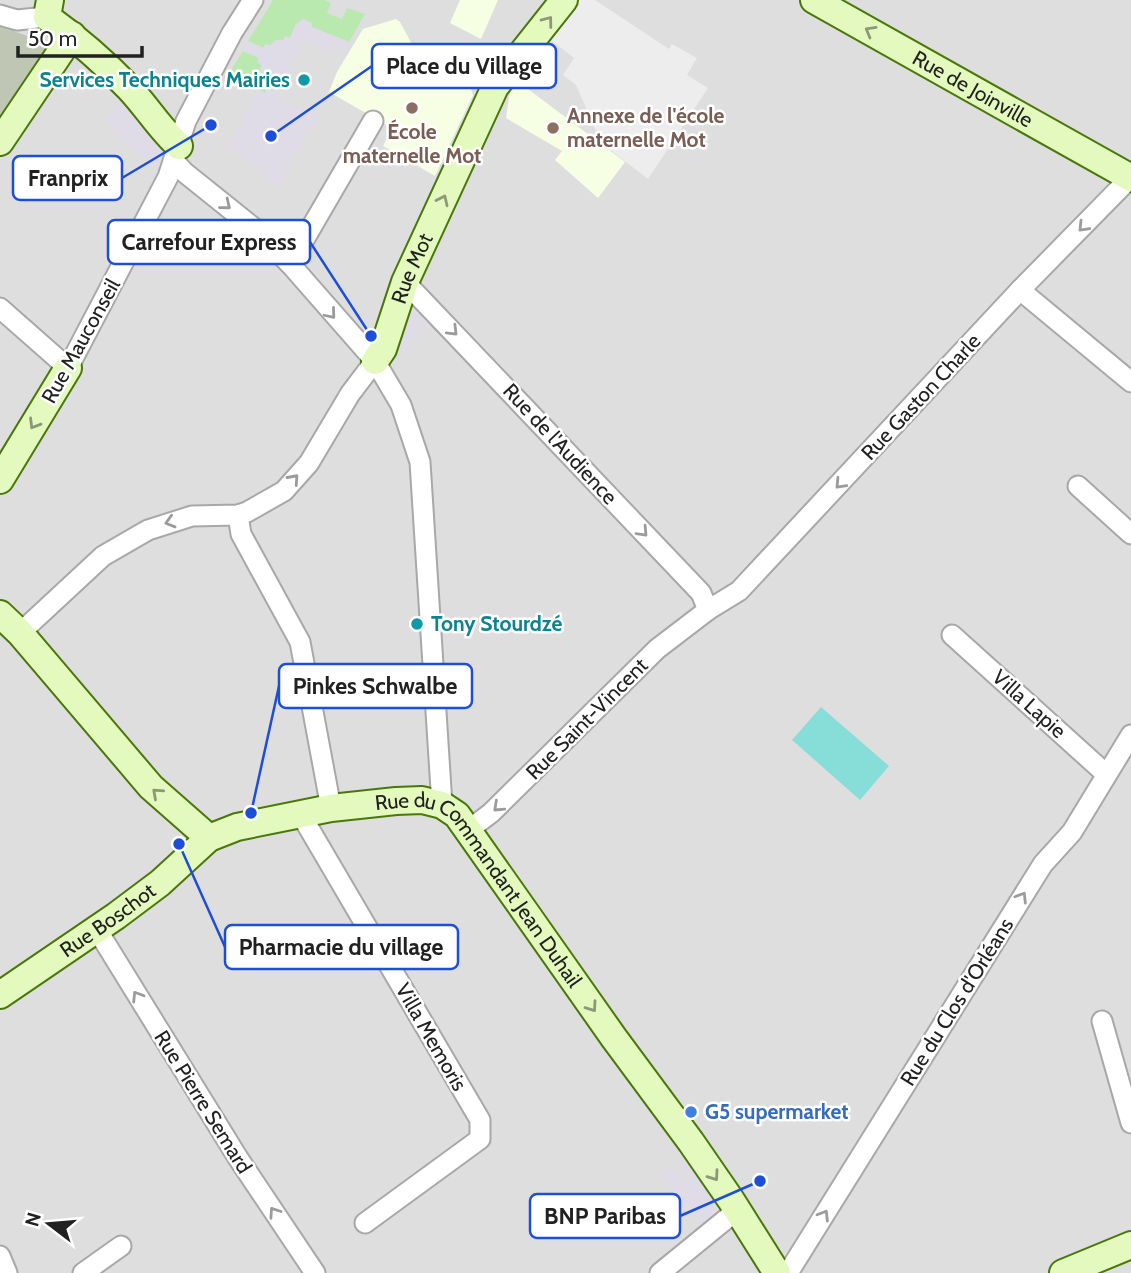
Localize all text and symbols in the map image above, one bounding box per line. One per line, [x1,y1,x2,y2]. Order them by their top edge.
scale bar [18,14,142,58]
one-way arrow [539,17,552,29]
text: 50 m [28,26,77,51]
one-way arrow [865,26,878,39]
callout: Place du Village [372,44,556,88]
street label: Rue de Joinville [908,45,1038,132]
text: Place du Village [386,52,542,80]
place label: Services Techniques Mairies [39,67,290,92]
marker: Services Techniques Mairies [296,72,312,88]
marker: École maternelle Mot [404,100,420,116]
place label: Annexe de l'école maternelle Mot [567,103,725,152]
place label: École maternelle Mot [343,119,481,168]
marker: Annexe de l'école maternelle Mot [545,120,561,136]
callout: Franprix [13,156,122,200]
text: Franprix [28,164,109,192]
one-way arrow [435,195,449,207]
one-way arrow [218,197,230,210]
one-way arrow [1078,218,1091,231]
callout: Carrefour Express [108,220,310,264]
text: Carrefour Express [122,228,297,256]
street label: Rue Mot [386,229,438,307]
street label: Rue Mauconseil [36,274,125,407]
one-way arrow [323,305,335,318]
one-way arrow [444,323,457,336]
street label: Rue Gaston Charle [856,328,986,465]
street label: Rue de l'Audience [498,378,623,509]
one-way arrow [29,417,42,430]
one-way arrow [286,474,299,487]
one-way arrow [836,476,848,489]
one-way arrow [164,514,176,528]
one-way arrow [635,524,648,537]
place label: Tony Stourdzé [431,611,563,636]
marker: Tony Stourdzé [409,616,425,632]
street label: Rue Saint-Vincent [521,653,653,785]
callout: Pinkes Schwalbe [279,664,472,708]
street label: Villa Lapie [987,664,1071,743]
text: Pinkes Schwalbe [293,672,457,700]
street label: Rue du Commandant Jean Duhail [374,787,587,992]
one-way arrow [153,789,166,801]
one-way arrow [493,798,506,811]
street label: Rue Boschot [55,878,160,962]
one-way arrow [1014,892,1027,905]
street label: Rue du Clos d'Orléans [895,913,1018,1090]
callout: Pharmacie du village [225,925,458,969]
text: Pharmacie du village [239,933,443,961]
street label: Villa Memoris [391,978,472,1095]
one-way arrow [132,991,145,1004]
one-way arrow [584,999,596,1012]
street label: Rue Pierre Semard [149,1026,257,1178]
place label: G5 supermarket [705,1099,849,1124]
marker: G5 supermarket [683,1104,699,1120]
one-way arrow [706,1168,718,1181]
north arrow [14,1189,84,1259]
callout: BNP Paribas [530,1194,680,1238]
text: BNP Paribas [544,1202,666,1230]
one-way arrow [270,1207,282,1220]
one-way arrow [815,1209,828,1222]
text: N [20,1210,46,1229]

